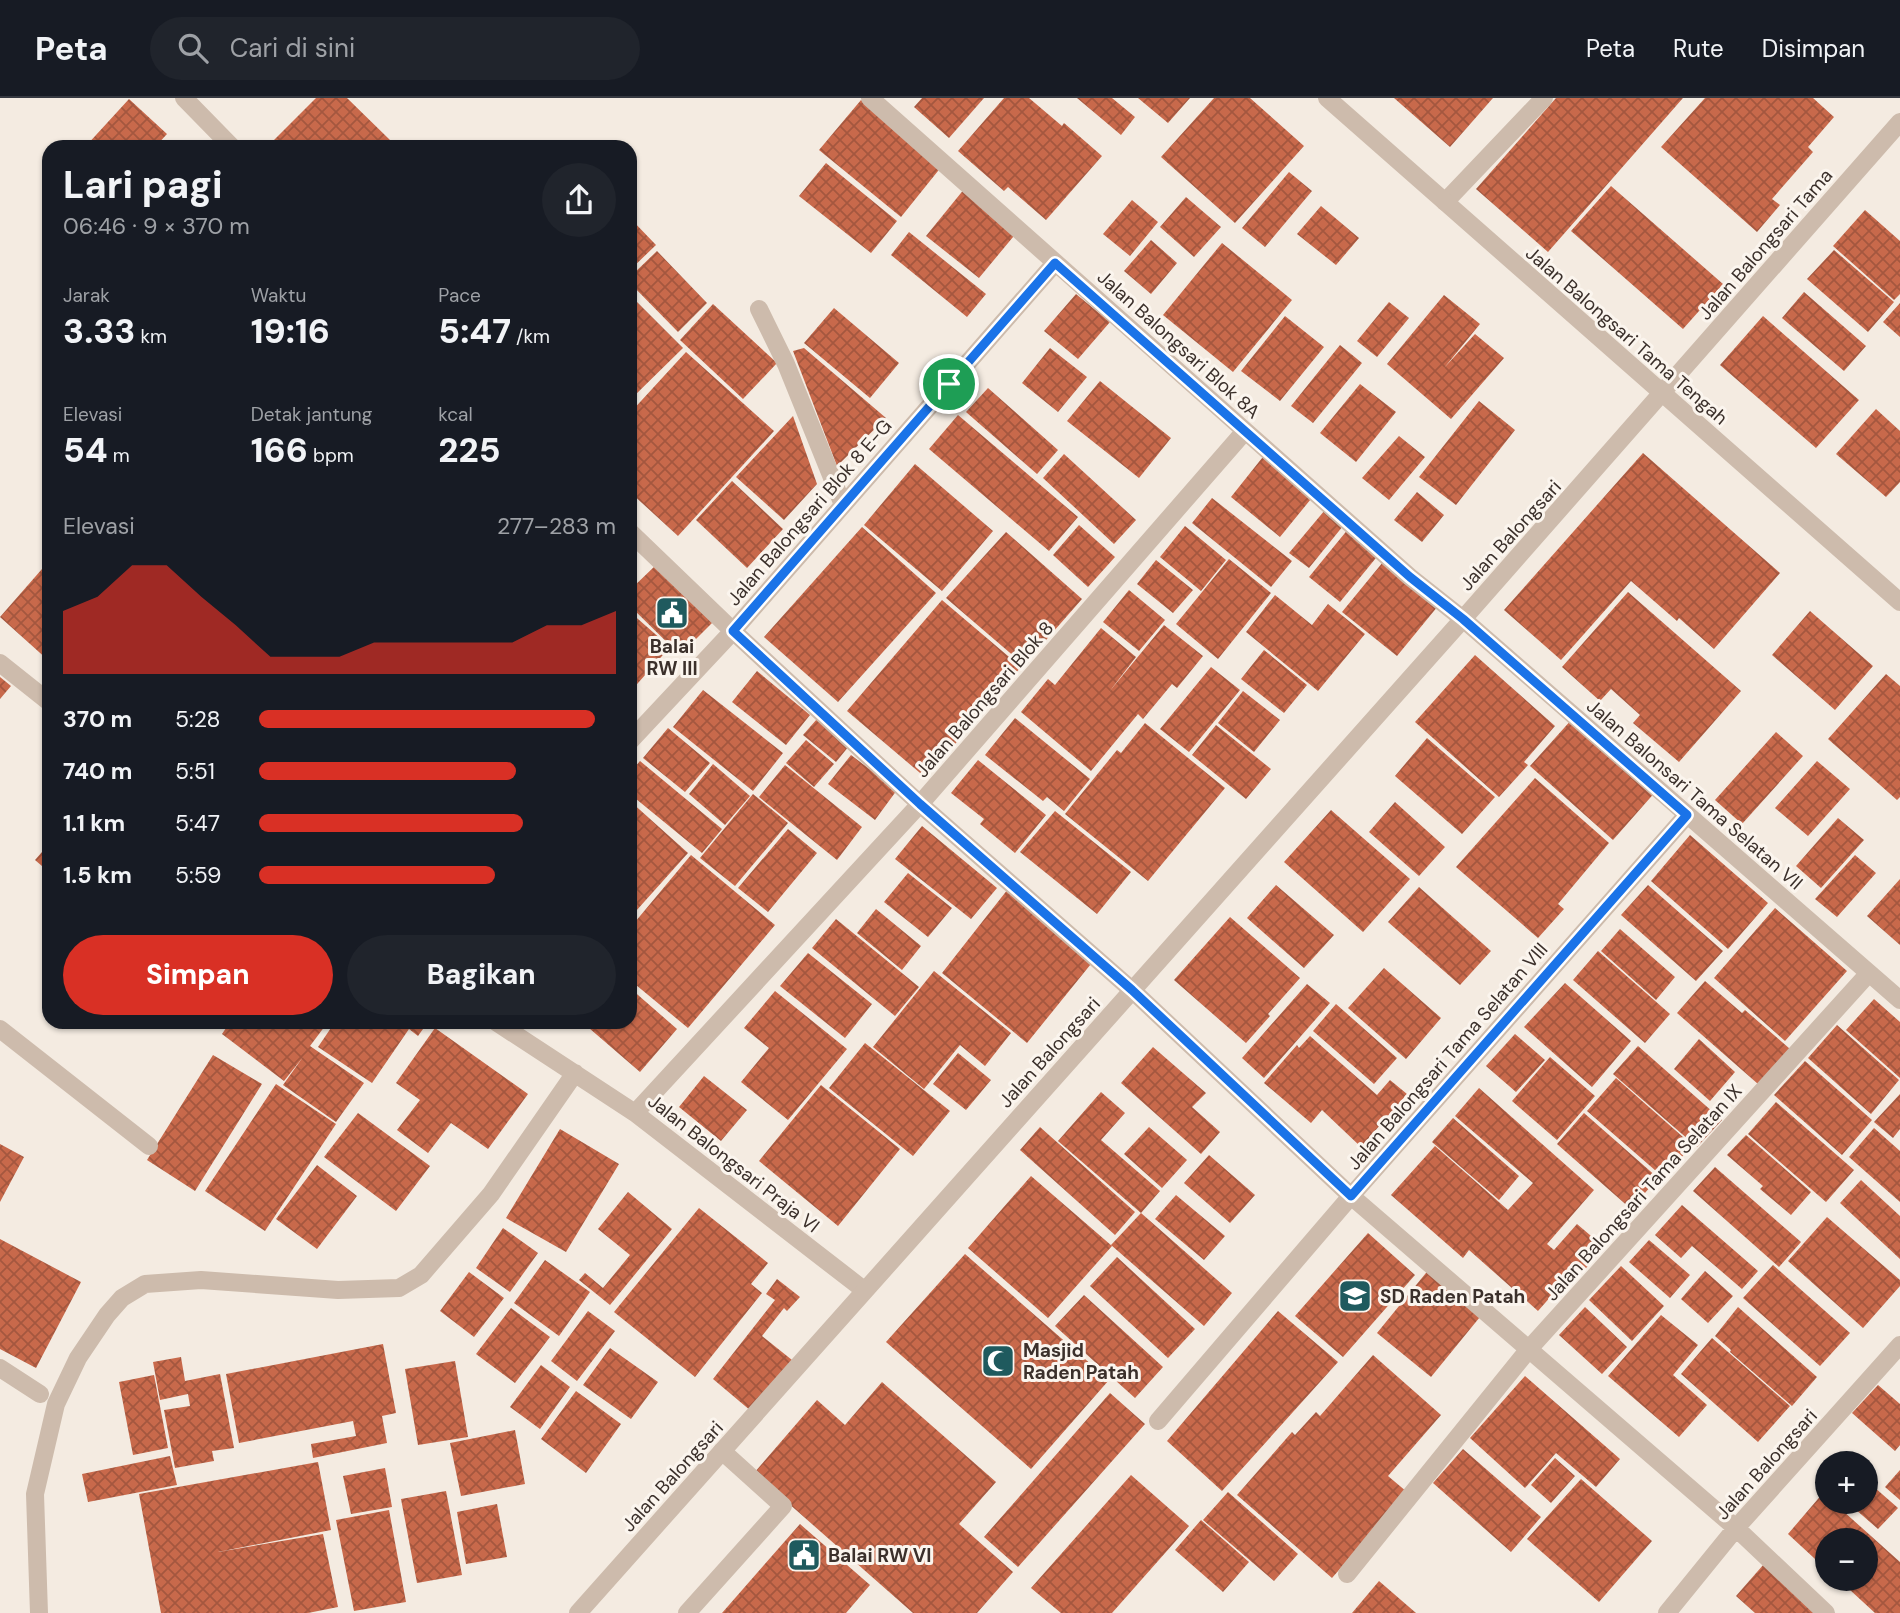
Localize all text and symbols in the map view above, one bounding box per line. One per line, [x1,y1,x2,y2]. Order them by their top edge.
search box [150,17,640,80]
text: Peta [35,27,108,70]
icon: search [174,29,212,67]
text: Cari di sini [230,31,355,65]
text: Peta [1586,33,1635,64]
text: Rute [1673,33,1724,64]
text: Disimpan [1762,33,1865,64]
text: Lari pagi [63,160,223,210]
button: share [542,163,616,237]
street label: Jalan Balongsari Tama [1693,163,1838,325]
text: 06:46 · 9 × 370 m [63,211,250,241]
street label: Jalan Balongsari Tama Tengah [1520,241,1733,430]
street label: Jalan Balongsari Blok 8A [1092,265,1266,424]
text: Jarak [63,283,110,308]
text: Waktu [251,283,306,308]
text: Pace [438,283,481,308]
text: 3.33 [63,308,135,354]
text: 19:16 [251,308,330,354]
text: 5:47 [438,308,511,354]
text: km [135,324,167,349]
text: /km [511,324,550,349]
pin [919,354,979,414]
icon: arrive [930,365,968,403]
text: Elevasi [63,402,122,427]
text: Detak jantung [251,402,372,427]
text: kcal [438,402,473,427]
street label: Jalan Balongsari Blok 8 E-G [721,414,897,611]
text: 54 [63,427,108,473]
text: 166 [251,427,308,473]
text: 225 [438,427,501,473]
text: m [108,443,130,468]
text: bpm [308,443,354,468]
street label: Jalan Balongsari [1454,475,1567,596]
text: Elevasi [63,511,135,541]
text: 277–283 m [497,511,616,541]
public building icon: Balai RW III [653,594,691,632]
street label: Jalan Balongsari Blok 8 [910,616,1059,783]
place label: Balai RW III [646,634,698,681]
street label: Jalan Balonsari Tama Selatan VII [1581,694,1808,895]
text: 370 m [63,704,132,734]
text: 5:28 [175,704,221,734]
text: 740 m [63,756,132,786]
text: 5:51 [175,756,215,786]
text: 1.1 km [63,808,125,838]
text: 5:47 [175,808,220,838]
text: 1.5 km [63,860,132,890]
text: 5:59 [175,860,221,890]
button: Simpan [63,935,333,1015]
button: Bagikan [347,935,616,1015]
street label: Jalan Balongsari Tama Selatan VIII [1342,937,1553,1175]
street label: Jalan Balongsari [993,992,1106,1113]
street label: Jalan Balongsari Tama Selatan IX [1539,1079,1747,1306]
street label: Jalan Balongsari Praja VI [643,1089,825,1238]
school or university icon: SD Raden Patah [1336,1277,1374,1315]
place label: SD Raden Patah [1380,1284,1525,1309]
place label: Masjid Raden Patah [1023,1338,1139,1385]
mosque icon: Masjid Raden Patah [979,1342,1017,1380]
street label: Jalan Balongsari [1710,1404,1823,1525]
street label: Jalan Balongsari [616,1416,729,1537]
map controls [1815,1451,1878,1591]
button: + [1815,1451,1878,1514]
button: − [1815,1528,1878,1591]
public building icon: Balai RW VI [785,1536,823,1574]
place label: Balai RW VI [828,1543,931,1568]

